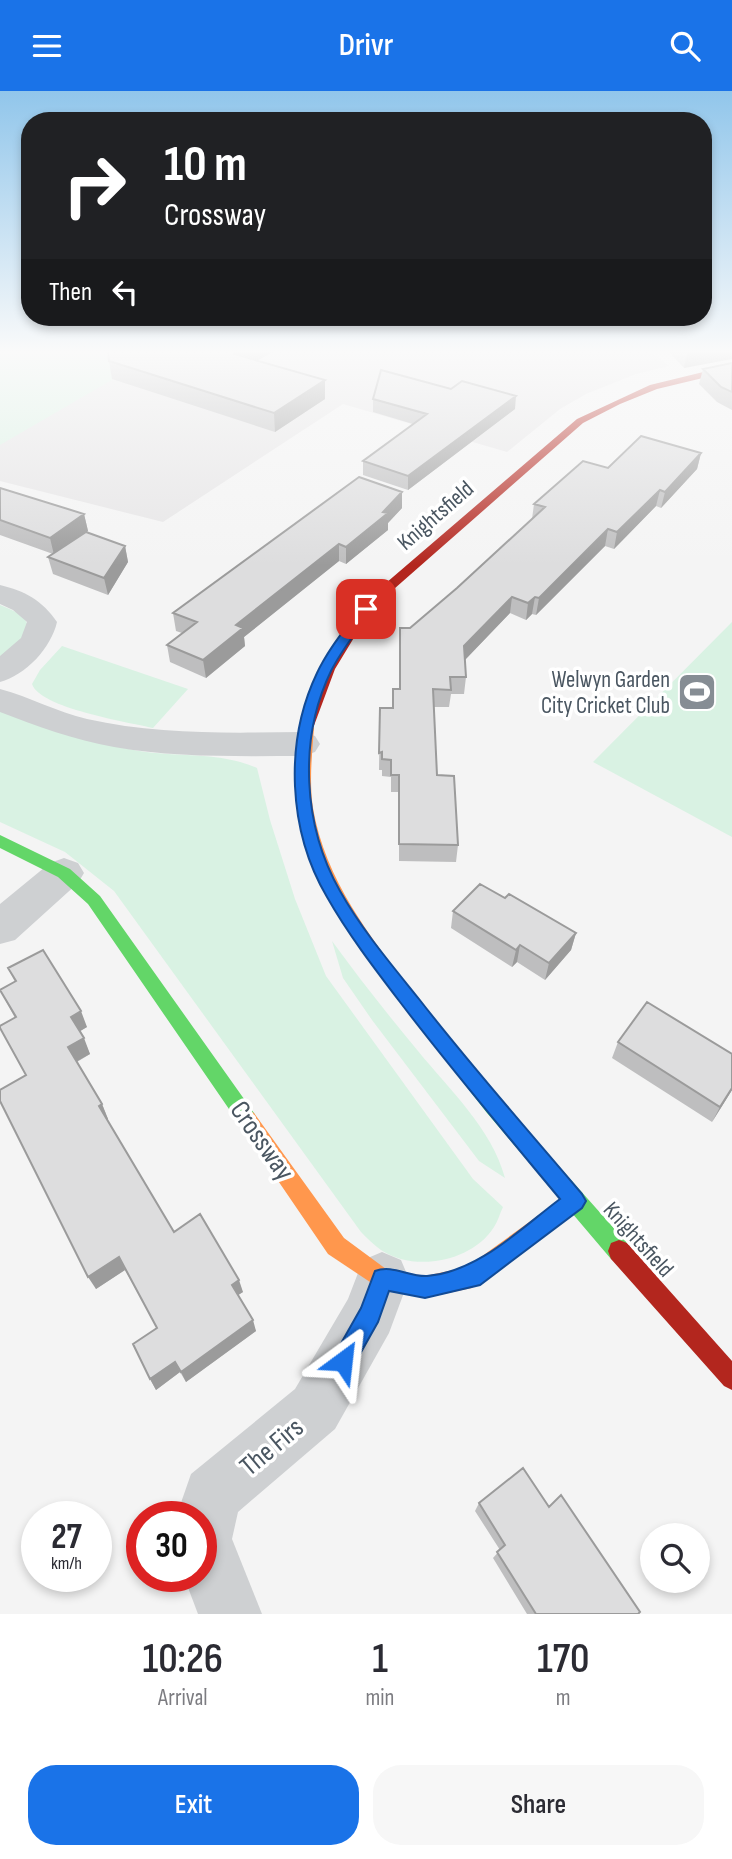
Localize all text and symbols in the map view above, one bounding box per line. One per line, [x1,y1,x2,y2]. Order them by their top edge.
text: Drivr [339,26,393,65]
icon: menu [28,27,66,65]
icon: search [666,27,704,65]
text: 10 m [164,136,247,195]
icon: right [49,140,140,231]
text: Crossway [164,196,266,235]
icon: left [106,273,144,311]
text: Then [49,277,92,308]
street label: Knightsfield [392,475,480,556]
pin [336,579,396,639]
icon: arrive [347,590,385,628]
place label: Welwyn Garden City Cricket Club [541,666,670,720]
sports icon: Welwyn Garden City Cricket Club [676,671,718,713]
street label: Crossway [223,1095,301,1187]
street label: Knightsfield [597,1196,679,1283]
position arrow [306,1324,380,1398]
street label: The Firs [234,1411,310,1483]
speed limit sign: 30 [126,1501,217,1592]
text: 27 [51,1516,82,1559]
map controls [640,1523,710,1593]
button: search [640,1523,710,1593]
text: km/h [51,1553,82,1574]
text: 10:26 [143,1634,223,1685]
text: 1 [372,1634,388,1685]
text: 170 [537,1634,589,1685]
text: Arrival [158,1684,208,1712]
text: min [366,1684,394,1712]
text: m [556,1684,571,1712]
button: Exit [28,1765,359,1845]
button: Share [373,1765,704,1845]

